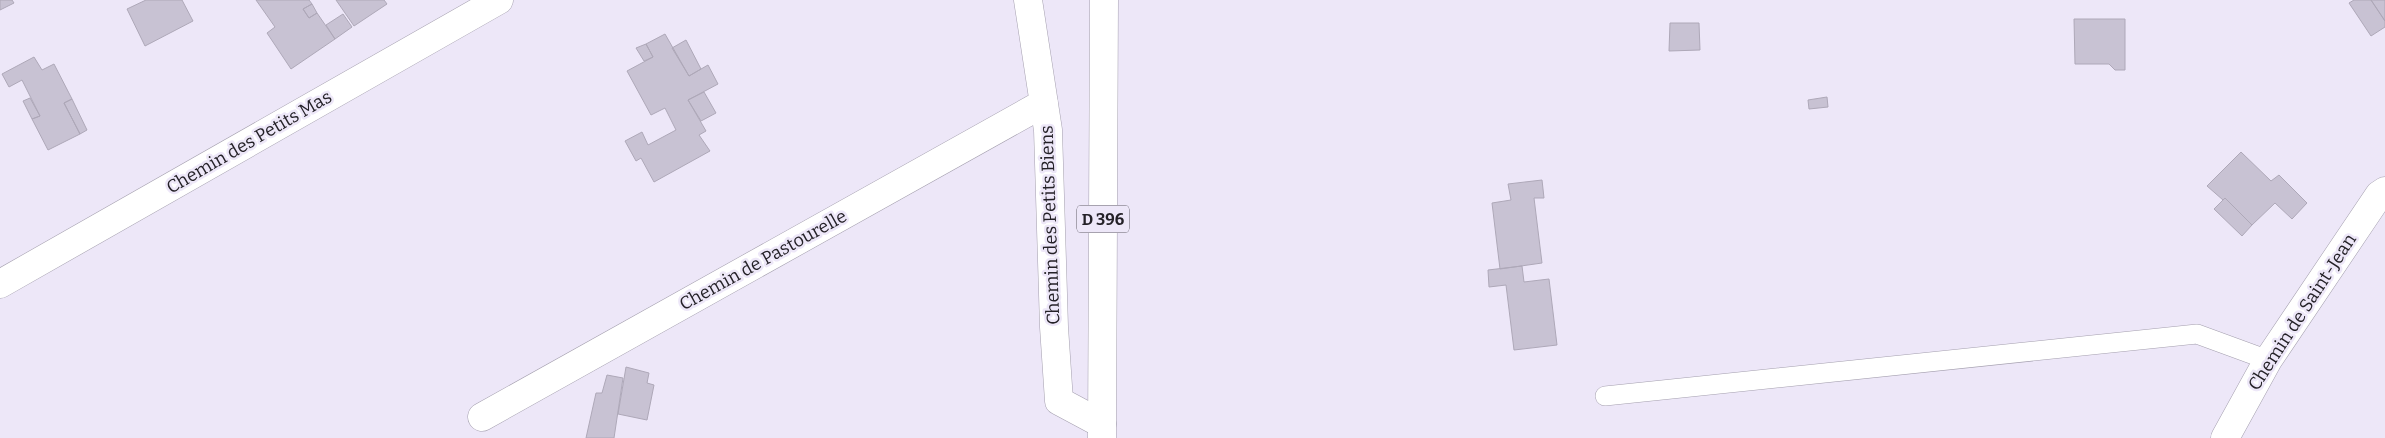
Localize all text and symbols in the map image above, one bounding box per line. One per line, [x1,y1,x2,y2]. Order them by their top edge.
street label: Chemin des Petits Mas [162,86,336,198]
street label: Chemin des Petits Biens [1036,125,1064,325]
street label: Chemin de Pastourelle [676,205,850,315]
road number: D 396 [1077,205,1129,232]
street label: Chemin de Saint-Jean [2243,229,2361,394]

